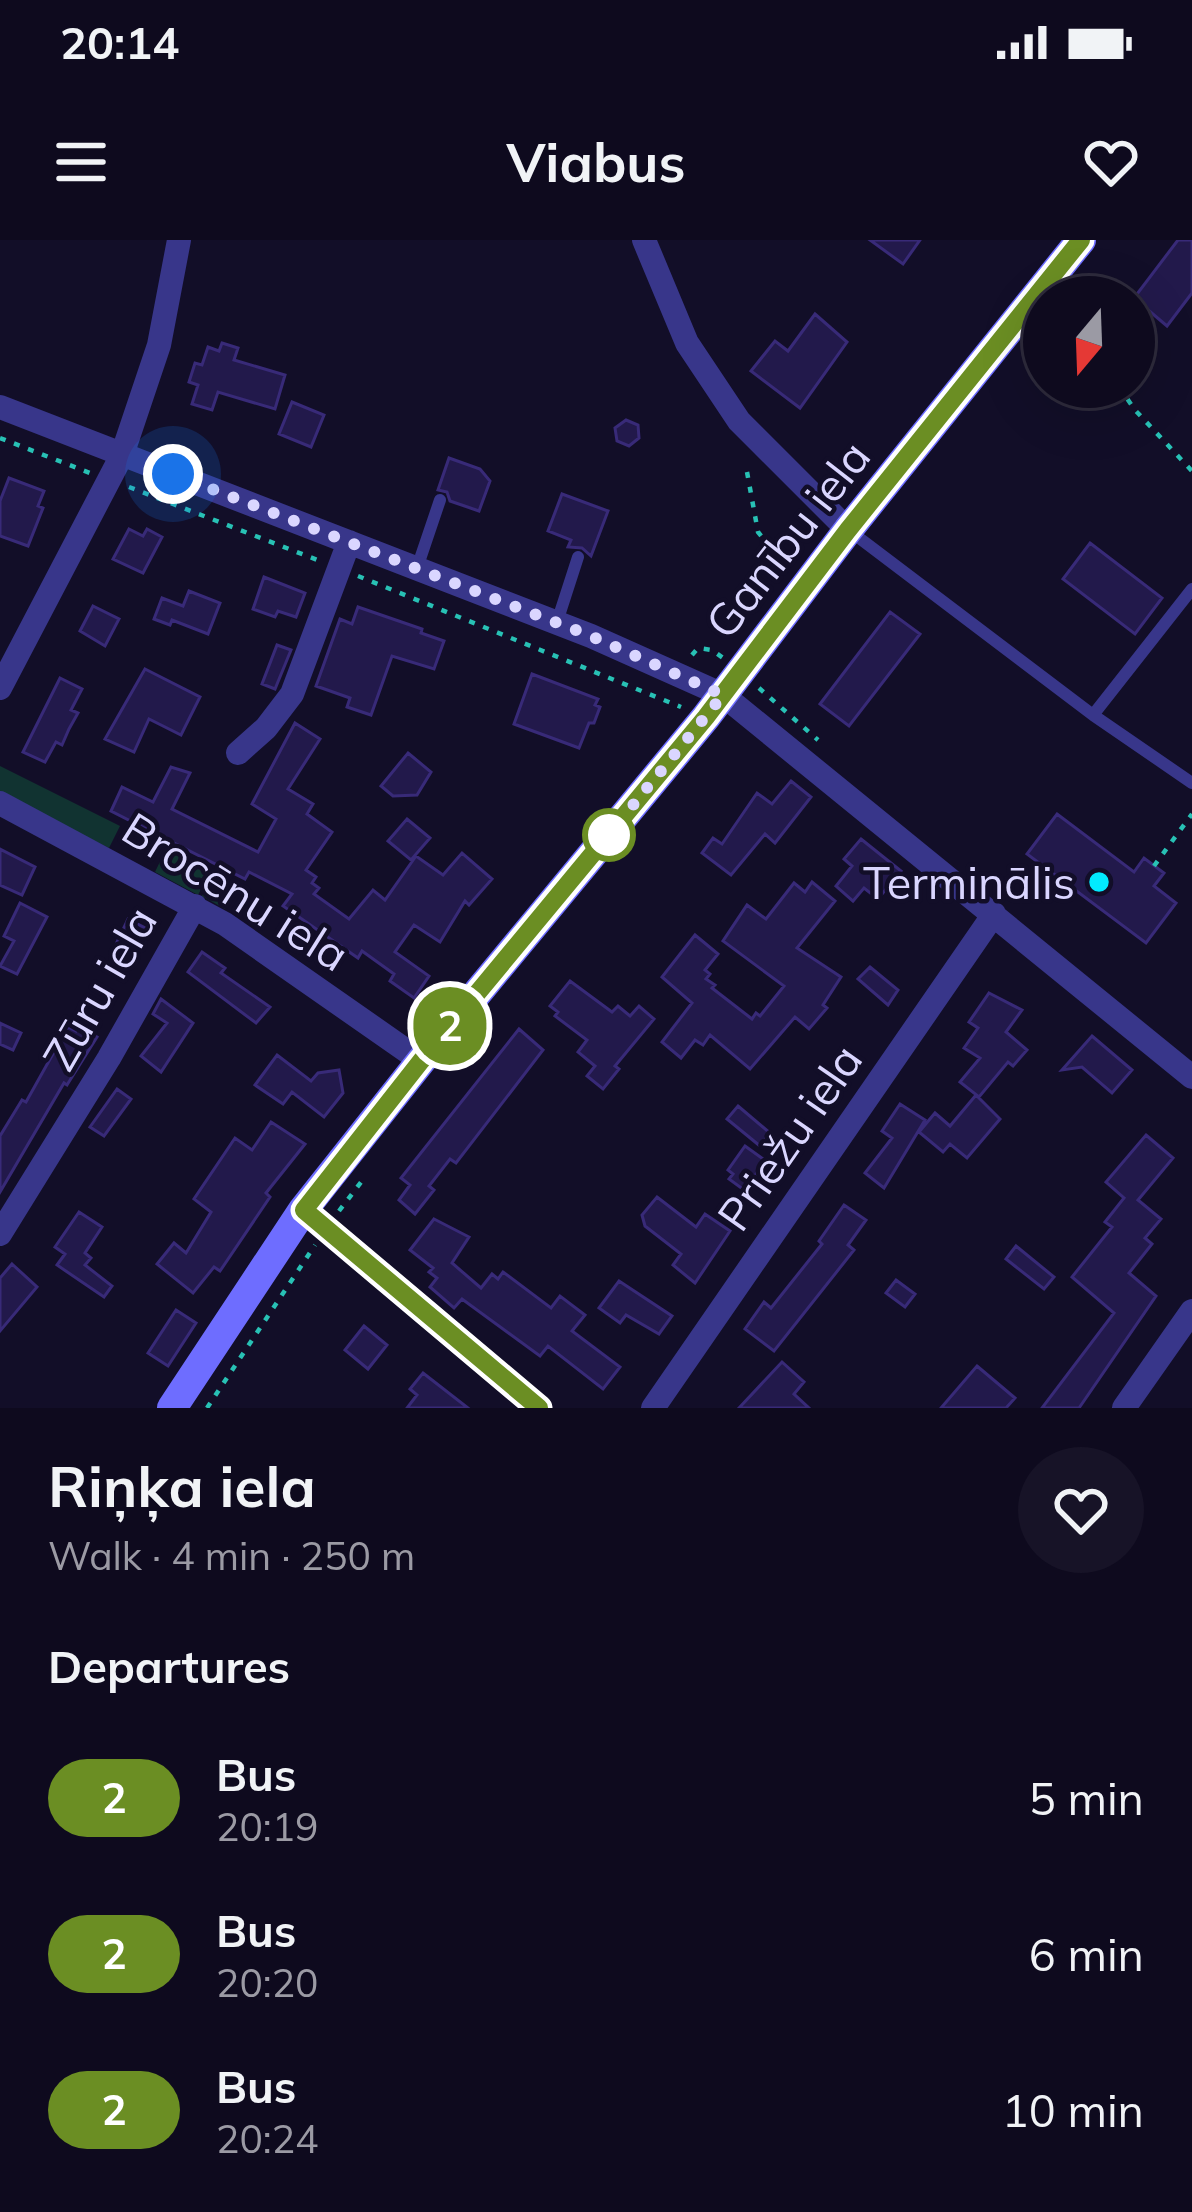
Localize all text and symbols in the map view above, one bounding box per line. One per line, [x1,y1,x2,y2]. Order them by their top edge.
text: 20:14 [60,14,179,70]
text: Viabus [506,128,686,196]
icon: menu [48,129,114,195]
icon: heart [1078,129,1144,195]
north arrow [1023,276,1155,408]
map controls [1023,276,1155,408]
street label: Ganību iela [693,429,881,649]
your location [143,444,203,504]
street label: Brocēnu iela [113,800,359,982]
unlabelled marker [584,810,634,860]
place label: Terminālis [863,854,1075,910]
marker: Terminālis [1086,869,1112,895]
street label: Zūru iela [30,896,168,1080]
line badge: 2 [411,987,489,1065]
text: 2 [437,999,463,1052]
street label: Priežu iela [705,1033,873,1241]
button: heart [1018,1447,1144,1573]
text: Riņķa iela [48,1450,316,1521]
text: Walk · 4 min · 250 m [48,1531,415,1580]
text: Departures [48,1638,290,1694]
text: Bus [216,1746,296,1802]
text: 5 min [1029,1770,1144,1826]
text: 2 [101,1771,127,1824]
text: 20:19 [216,1802,319,1851]
text: Bus [216,1902,296,1958]
text: 6 min [1029,1926,1144,1982]
text: 2 [101,1927,127,1980]
text: 20:20 [216,1958,319,2007]
text: Bus [216,2058,296,2114]
text: 10 min [1002,2082,1144,2138]
text: 2 [101,2083,127,2136]
text: 20:24 [216,2114,319,2163]

